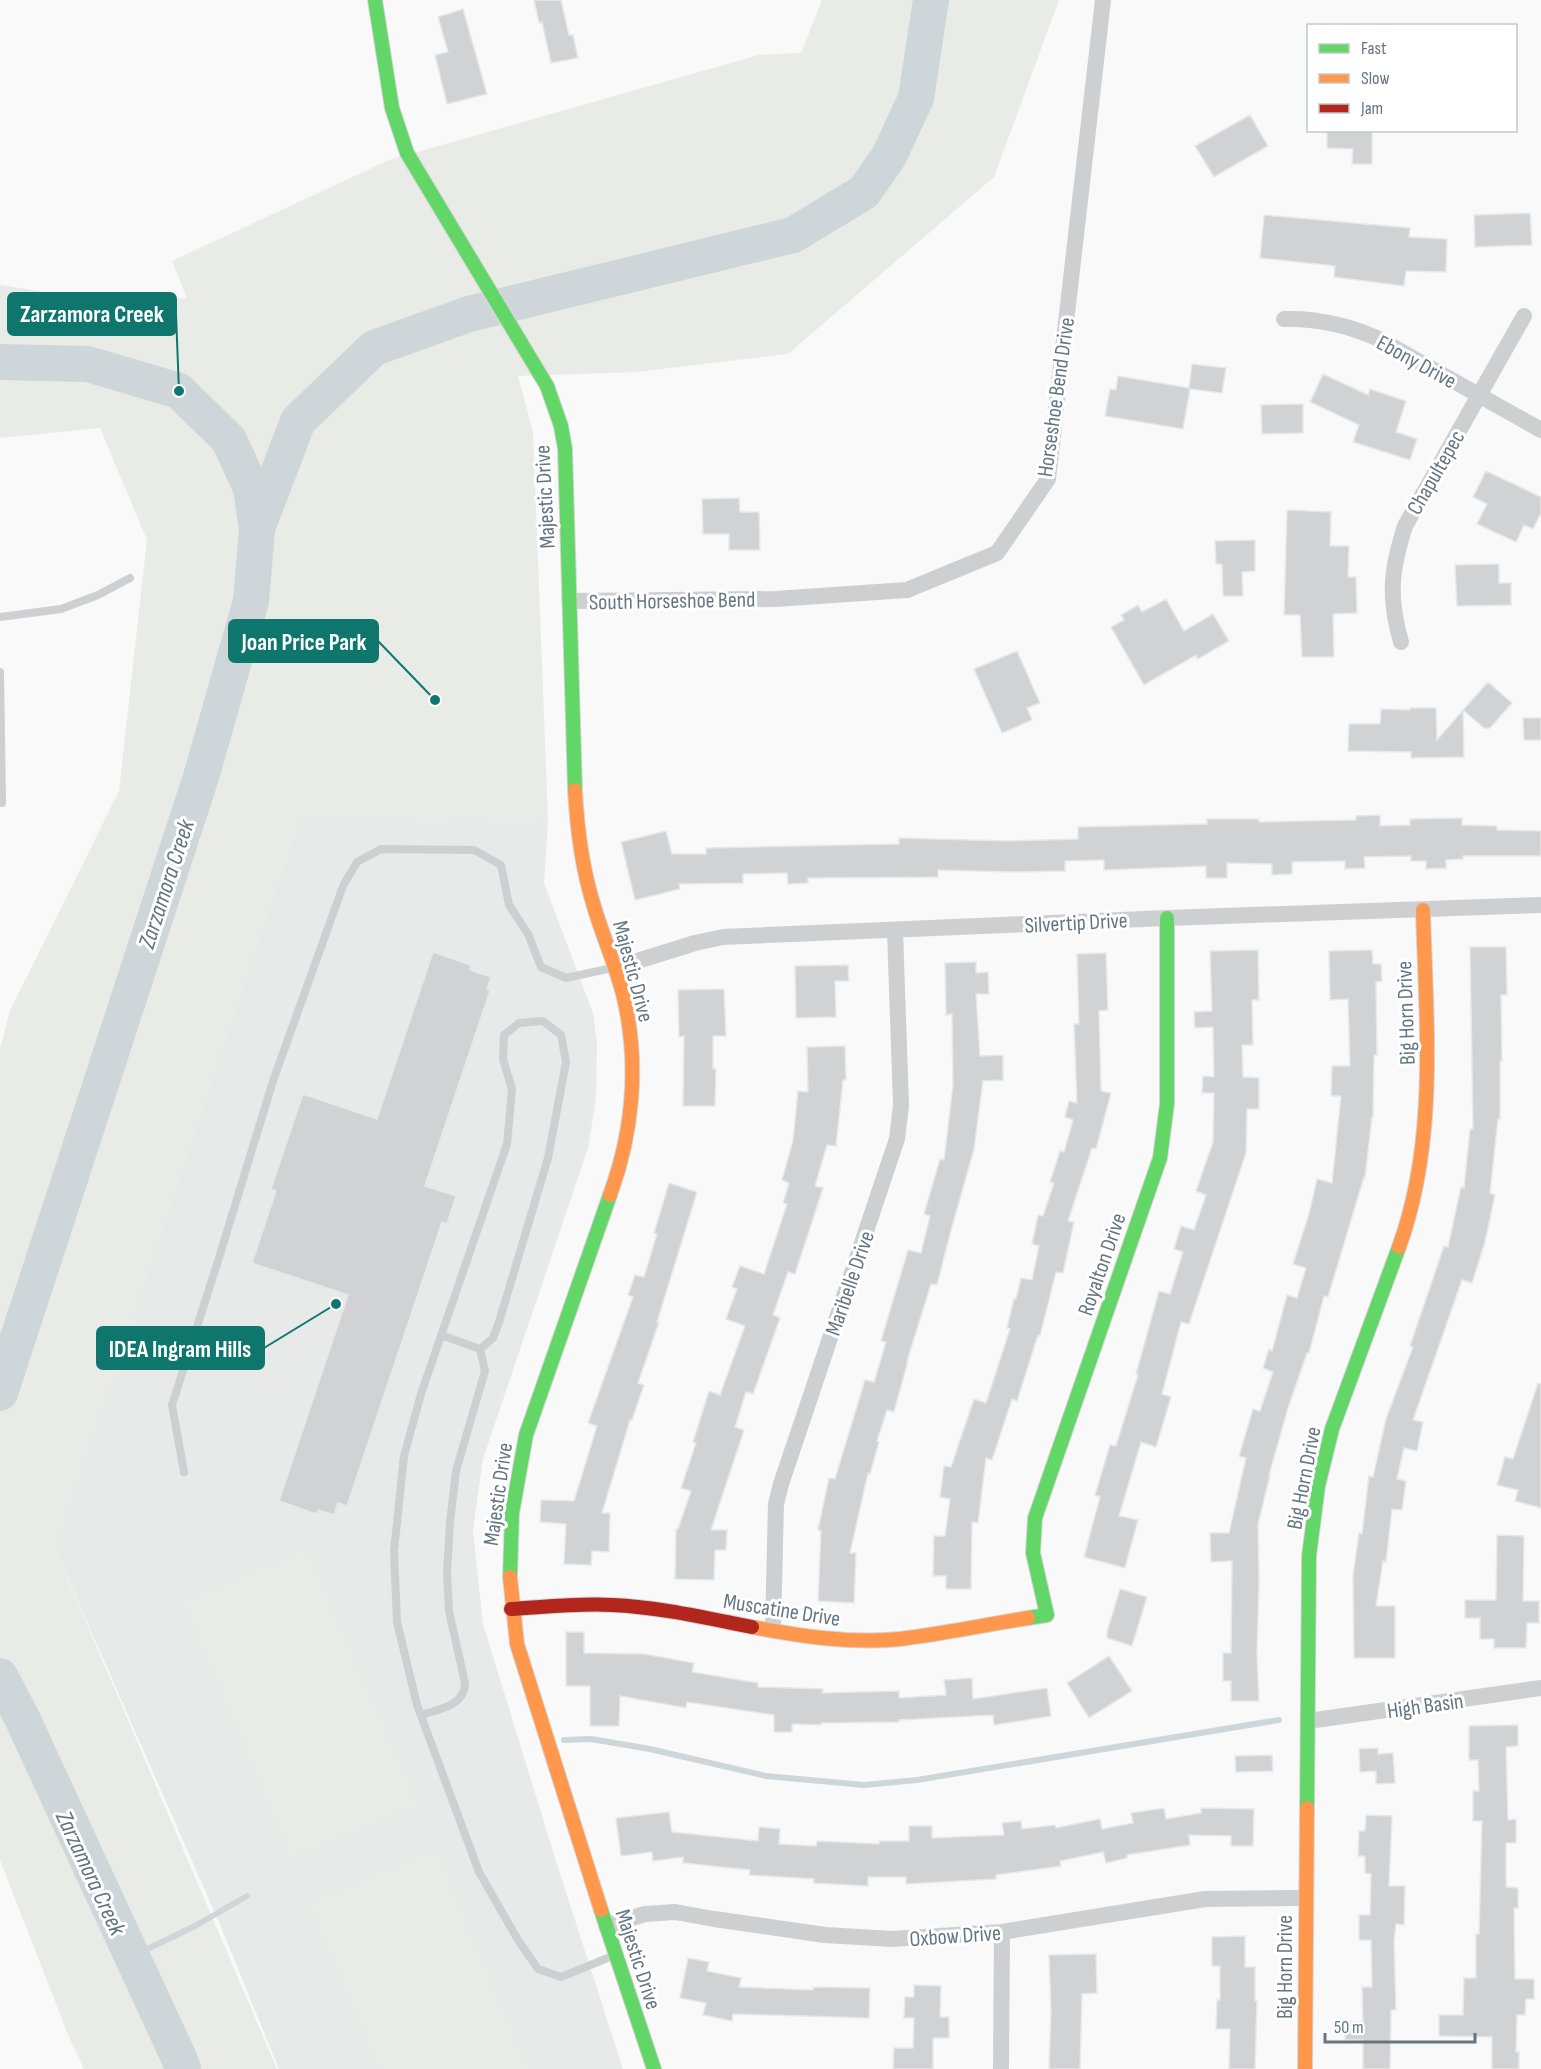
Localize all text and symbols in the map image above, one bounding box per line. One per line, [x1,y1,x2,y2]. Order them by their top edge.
legend [1307,24,1517,132]
text: Fast [1361,38,1387,59]
text: Slow [1361,68,1390,89]
text: Jam [1360,98,1383,119]
callout: Zarzamora Creek [8,293,176,335]
text: Zarzamora Creek [20,300,164,329]
street label: Horseshoe Bend Drive [1032,316,1081,479]
street label: Ebony Drive [1372,329,1461,395]
street label: Chapultepec [1401,426,1471,520]
street label: Majestic Drive [529,444,562,549]
street label: South Horseshoe Bend [589,587,755,616]
callout: Joan Price Park [229,620,378,662]
text: Joan Price Park [240,628,367,657]
water label: Zarzamora Creek [132,815,201,953]
street label: Silvertip Drive [1024,907,1128,940]
street label: Majestic Drive [606,918,659,1025]
street label: Big Horn Drive [1391,960,1422,1065]
street label: Royalton Drive [1072,1210,1133,1319]
street label: Maribelle Drive [820,1228,881,1339]
callout: IDEA Ingram Hills [97,1327,264,1369]
text: IDEA Ingram Hills [109,1335,251,1364]
street label: Big Horn Drive [1281,1425,1328,1532]
street label: Majestic Drive [478,1441,519,1547]
street label: Muscatine Drive [721,1588,842,1633]
street label: High Basin [1385,1688,1465,1725]
water label: Zarzamora Creek [49,1806,132,1941]
street label: Majestic Drive [609,1906,666,2013]
street label: Big Horn Drive [1272,1915,1299,2019]
street label: Oxbow Drive [909,1920,1002,1953]
scale bar [1325,2006,1475,2044]
text: 50 m [1334,2017,1364,2038]

